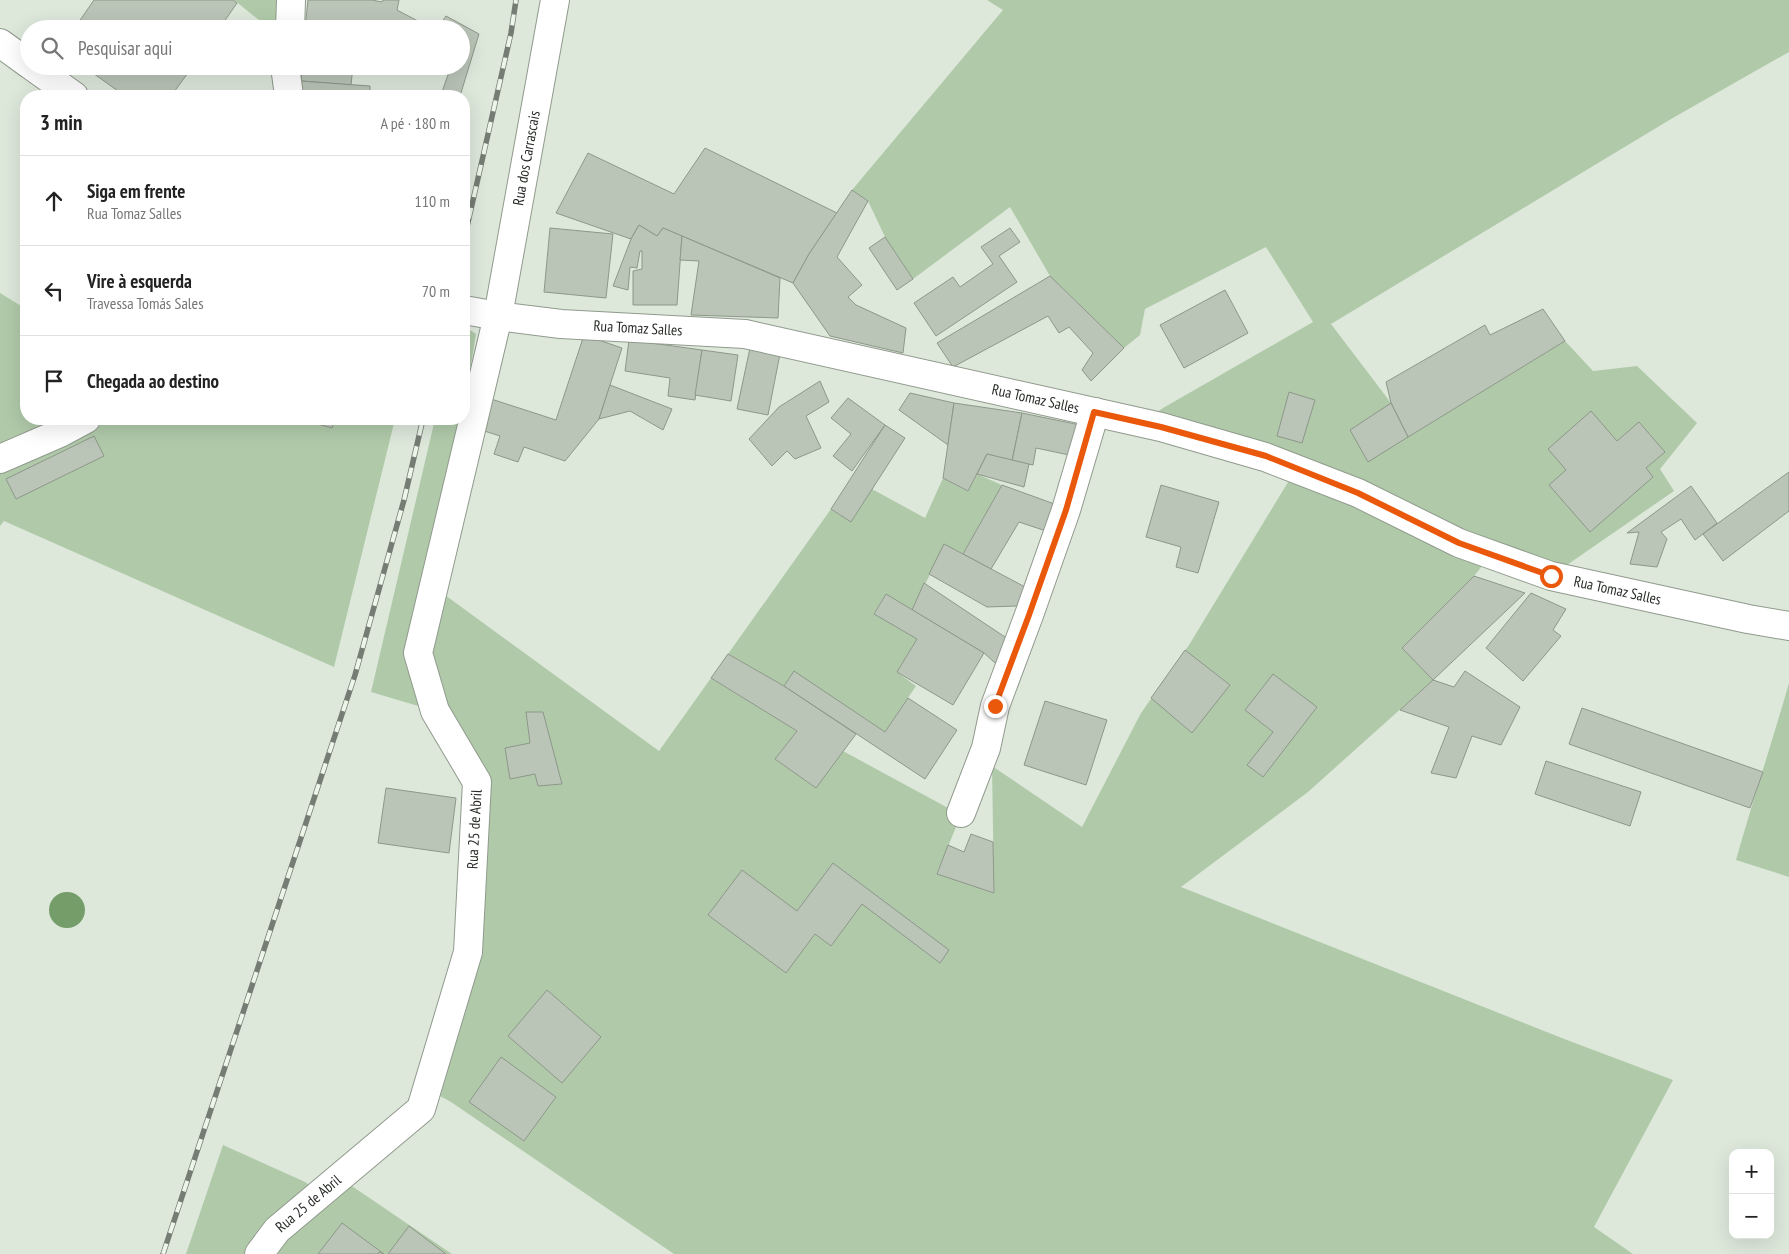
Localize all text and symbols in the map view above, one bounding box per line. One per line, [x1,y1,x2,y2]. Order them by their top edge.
search box [20,20,470,75]
icon: search [38,34,66,62]
text: Pesquisar aqui [78,36,172,60]
text: 3 min [40,109,82,136]
street label: Rua dos Carrascais [508,109,544,207]
text: A pé · 180 m [380,113,450,133]
text: Siga em frente [87,179,185,203]
icon: ahead [40,187,68,215]
text: 110 m [415,191,450,211]
text: Rua Tomaz Salles [87,203,182,223]
text: Vire à esquerda [87,269,192,293]
icon: left [40,277,68,305]
text: 70 m [422,281,450,301]
text: Travessa Tomás Sales [87,293,204,313]
street label: Rua Tomaz Salles [593,316,683,340]
icon: arrive [40,367,68,395]
text: Chegada ao destino [87,369,219,393]
street label: Rua Tomaz Salles [990,379,1081,417]
route start [1540,565,1563,588]
street label: Rua Tomaz Salles [1572,571,1663,609]
route end [984,695,1007,718]
street label: Rua 25 de Abril [462,788,486,869]
map controls [1729,1149,1774,1239]
button: + [1729,1149,1774,1194]
street label: Rua 25 de Abril [271,1170,345,1236]
button: − [1729,1194,1774,1239]

